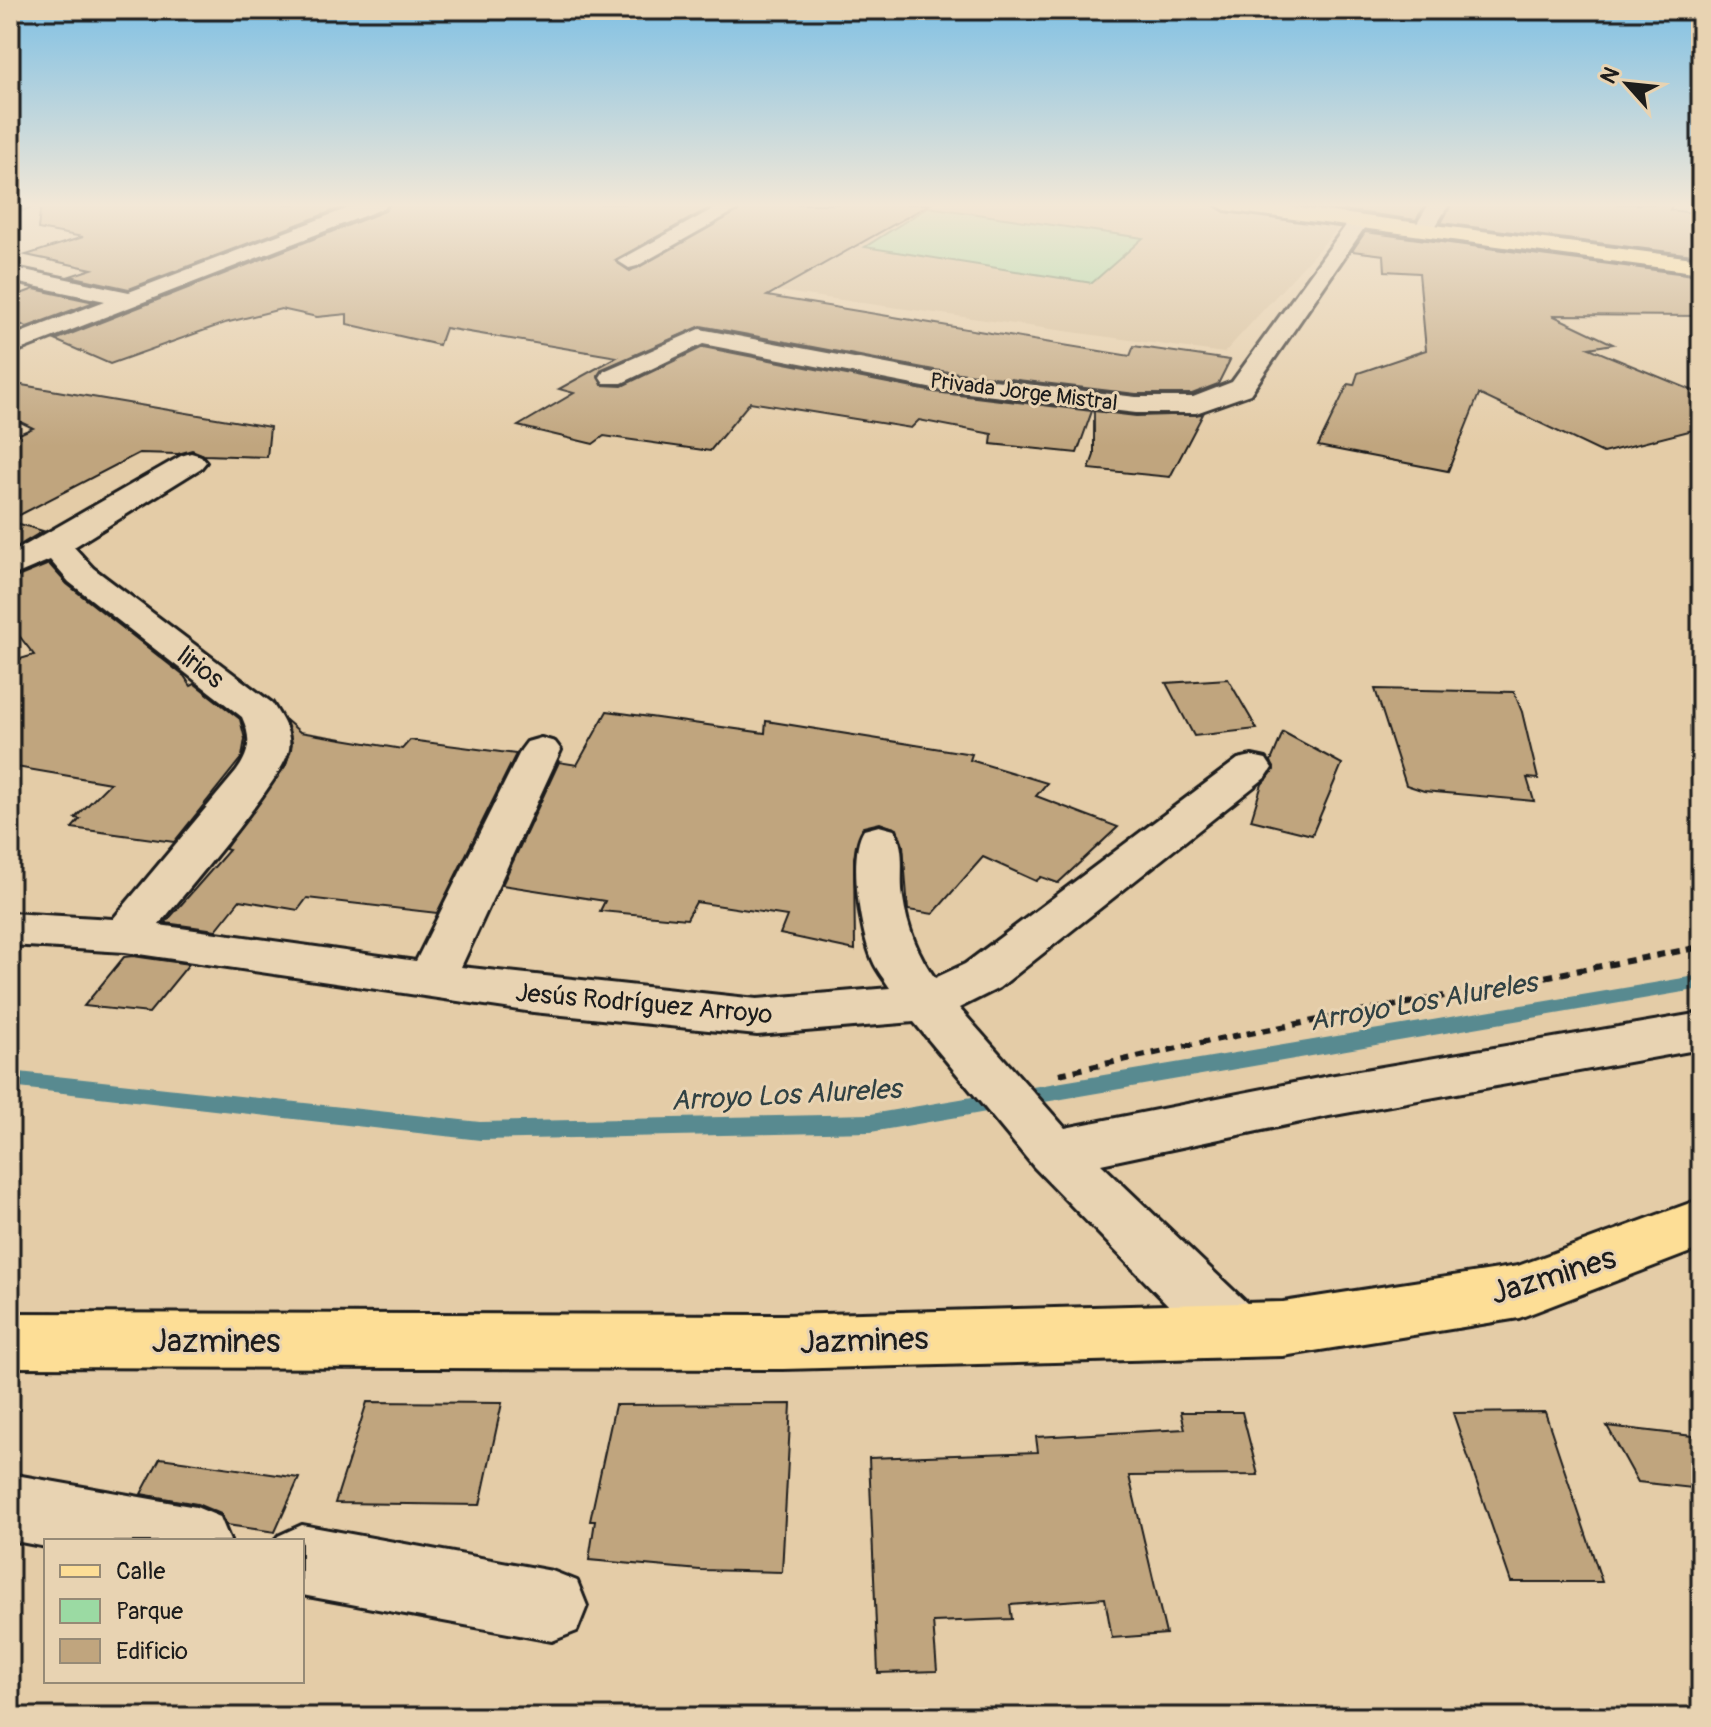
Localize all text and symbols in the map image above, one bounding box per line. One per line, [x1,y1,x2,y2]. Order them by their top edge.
north arrow [1587,44,1667,124]
text: N [1594,62,1626,88]
street label: Privada Jorge Mistral [929,367,1119,417]
street label: lirios [171,640,230,696]
water label: Arroyo Los Alureles [1307,965,1543,1040]
street label: Jesús Rodríguez Arroyo [514,977,774,1031]
water label: Arroyo Los Alureles [670,1072,905,1119]
street label: Jazmines [1486,1238,1621,1314]
street label: Jazmines [799,1319,929,1363]
street label: Jazmines [152,1322,280,1362]
legend [44,1539,304,1683]
text: Calle [116,1557,165,1586]
text: Parque [116,1597,183,1626]
text: Edificio [116,1637,188,1666]

